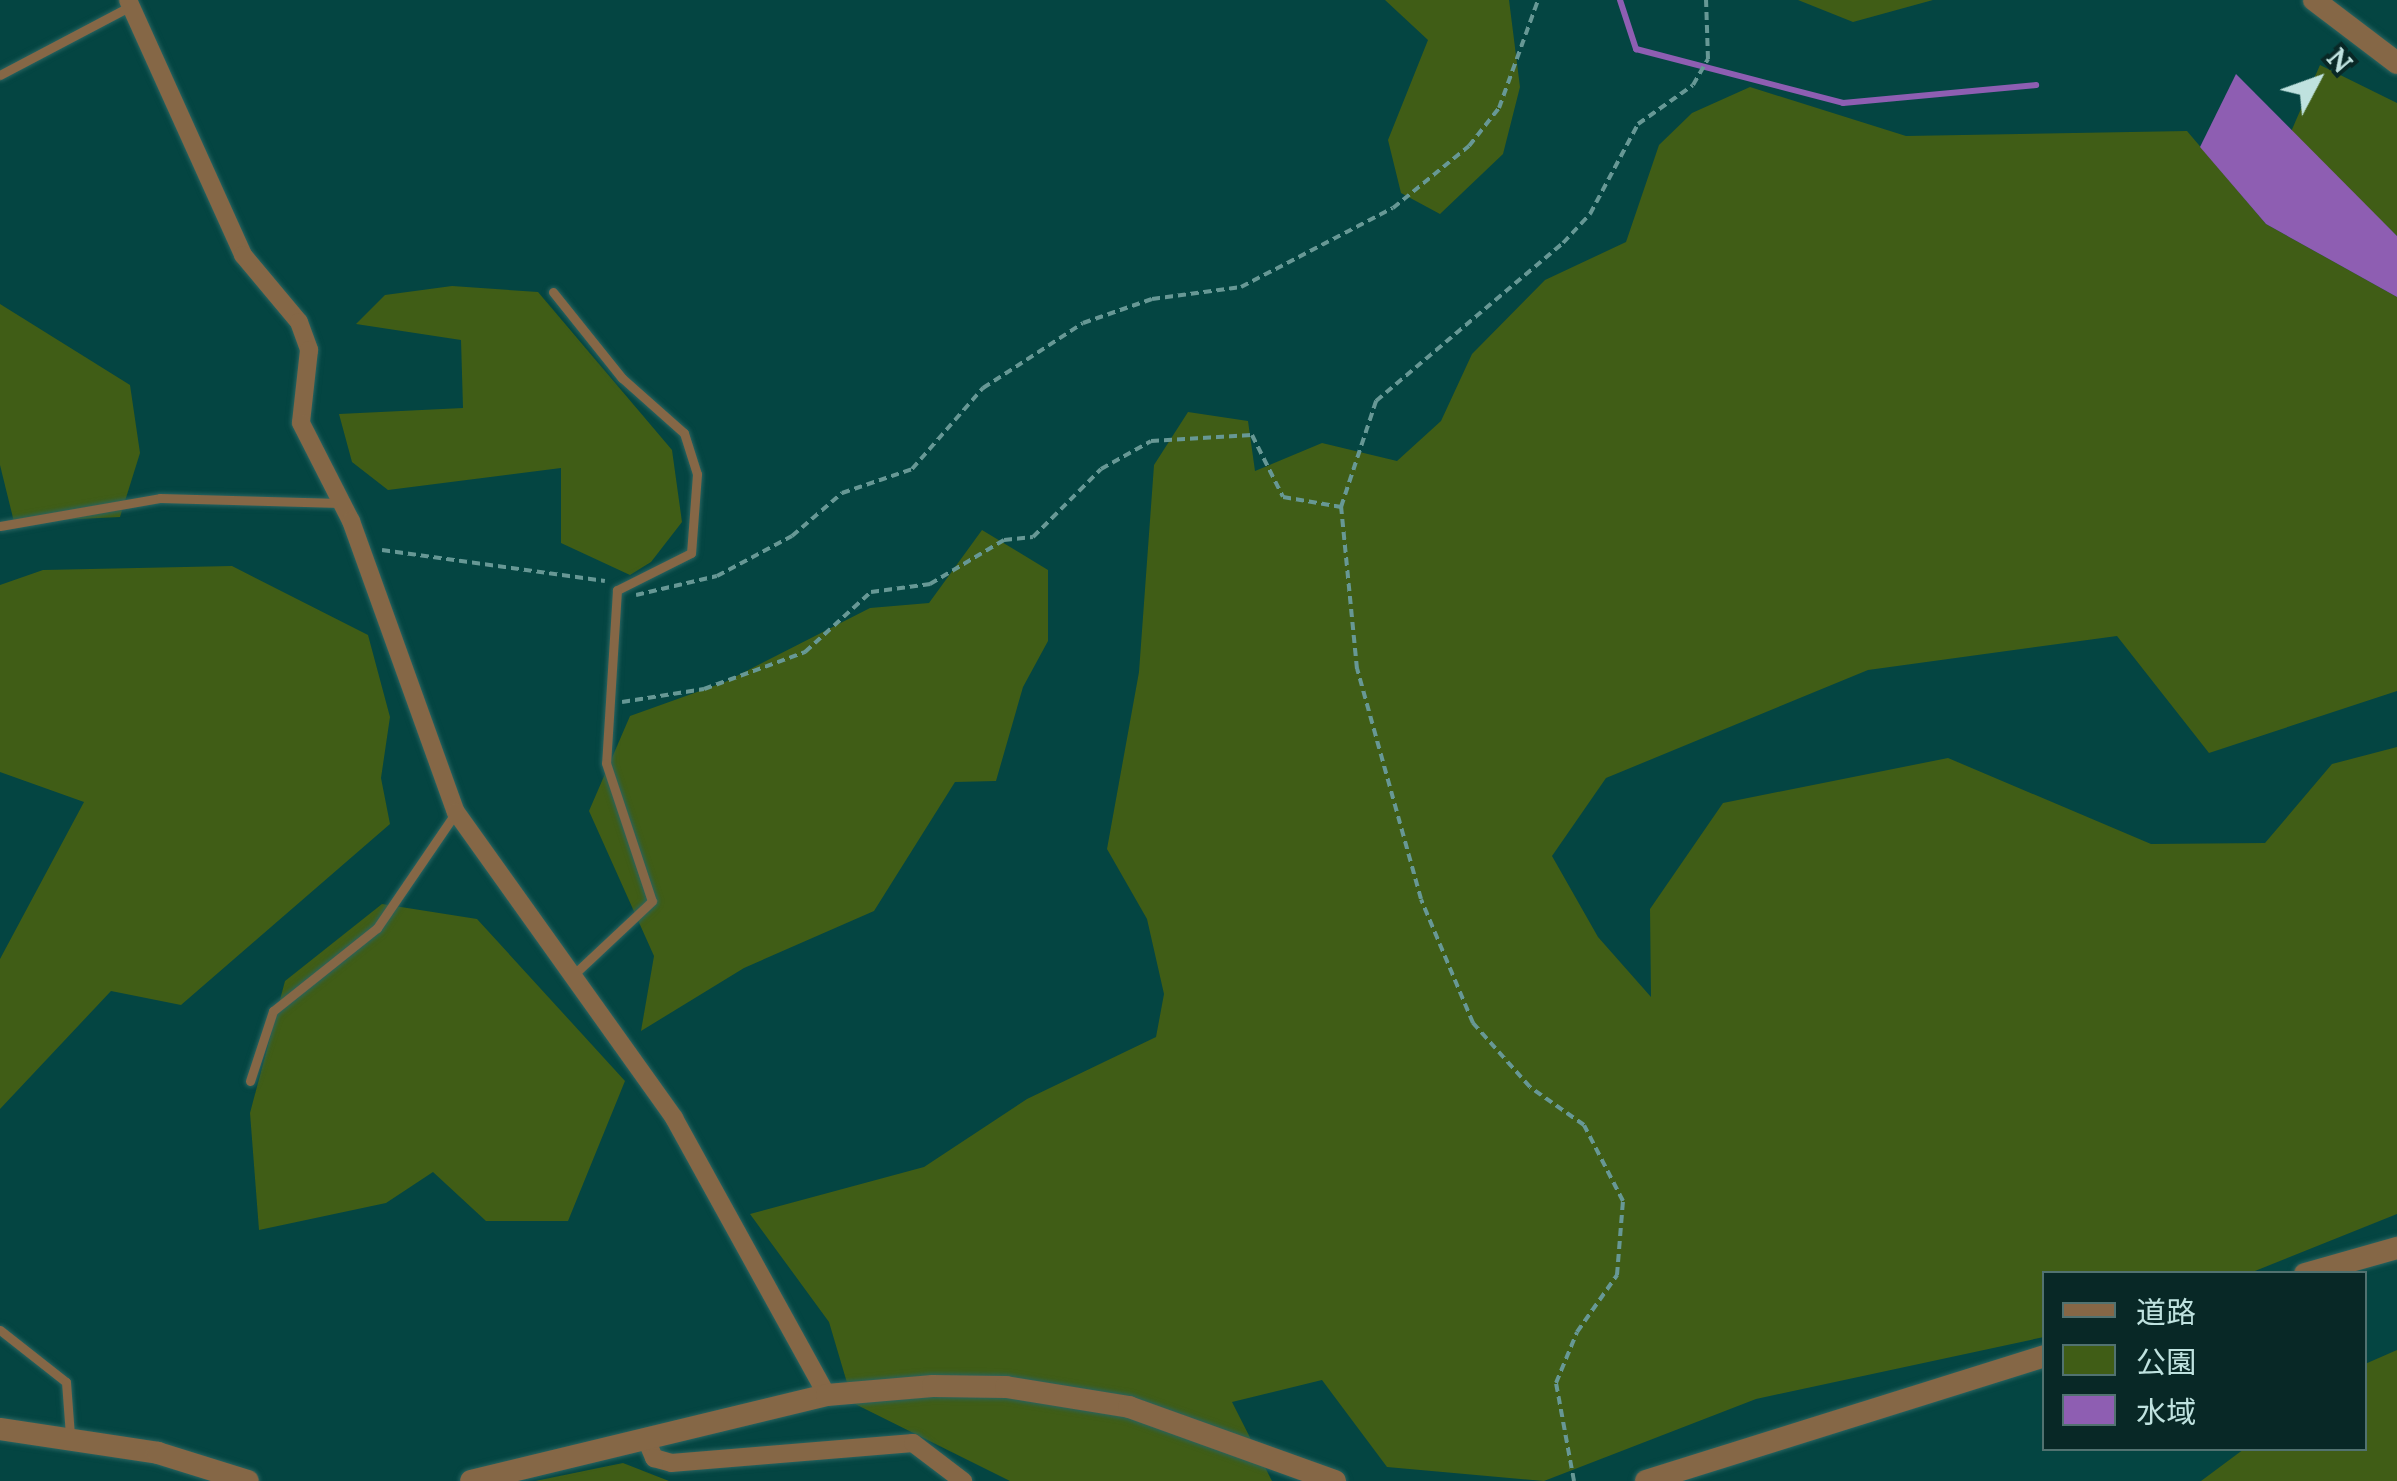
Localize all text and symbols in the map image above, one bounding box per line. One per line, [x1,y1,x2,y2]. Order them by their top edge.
north arrow [2267,30,2367,130]
text: N [2319,40,2360,80]
legend [2042,1271,2367,1451]
text: 道路 [2136,1293,2196,1331]
text: 公園 [2136,1343,2196,1381]
text: 水域 [2136,1393,2196,1431]

